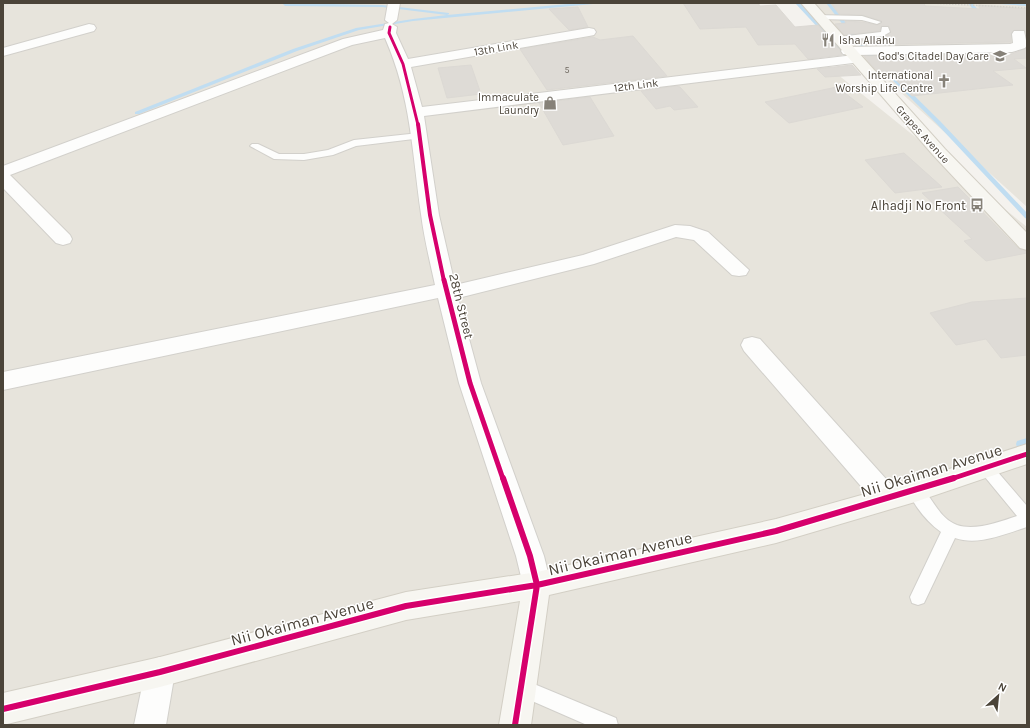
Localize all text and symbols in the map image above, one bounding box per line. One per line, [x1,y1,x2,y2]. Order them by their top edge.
restaurant icon: Isha Allahu [820,32,836,48]
place label: Isha Allahu [839,34,895,47]
street label: 13th Link [473,38,519,59]
school or university icon: God's Citadel Day Care [992,48,1008,64]
place label: God's Citadel Day Care [878,50,989,63]
house number: 5 [564,65,570,75]
place label: International Worship Life Centre [836,69,933,95]
church icon: International Worship Life Centre [936,73,952,89]
street label: 12th Link [613,76,659,95]
place label: Immaculate Laundry [478,91,539,117]
shop icon: Immaculate Laundry [542,95,558,111]
street label: Grapes Avenue [893,103,952,166]
bus stop icon: Alhadji No Front [969,197,985,213]
place label: Alhadji No Front [871,198,966,213]
street label: 28th Street [446,272,477,341]
street label: Nii Okaiman Avenue [858,440,1004,501]
street label: Nii Okaiman Avenue [546,528,694,579]
street label: Nii Okaiman Avenue [229,593,376,650]
north arrow [978,676,1018,716]
text: N [996,680,1009,695]

